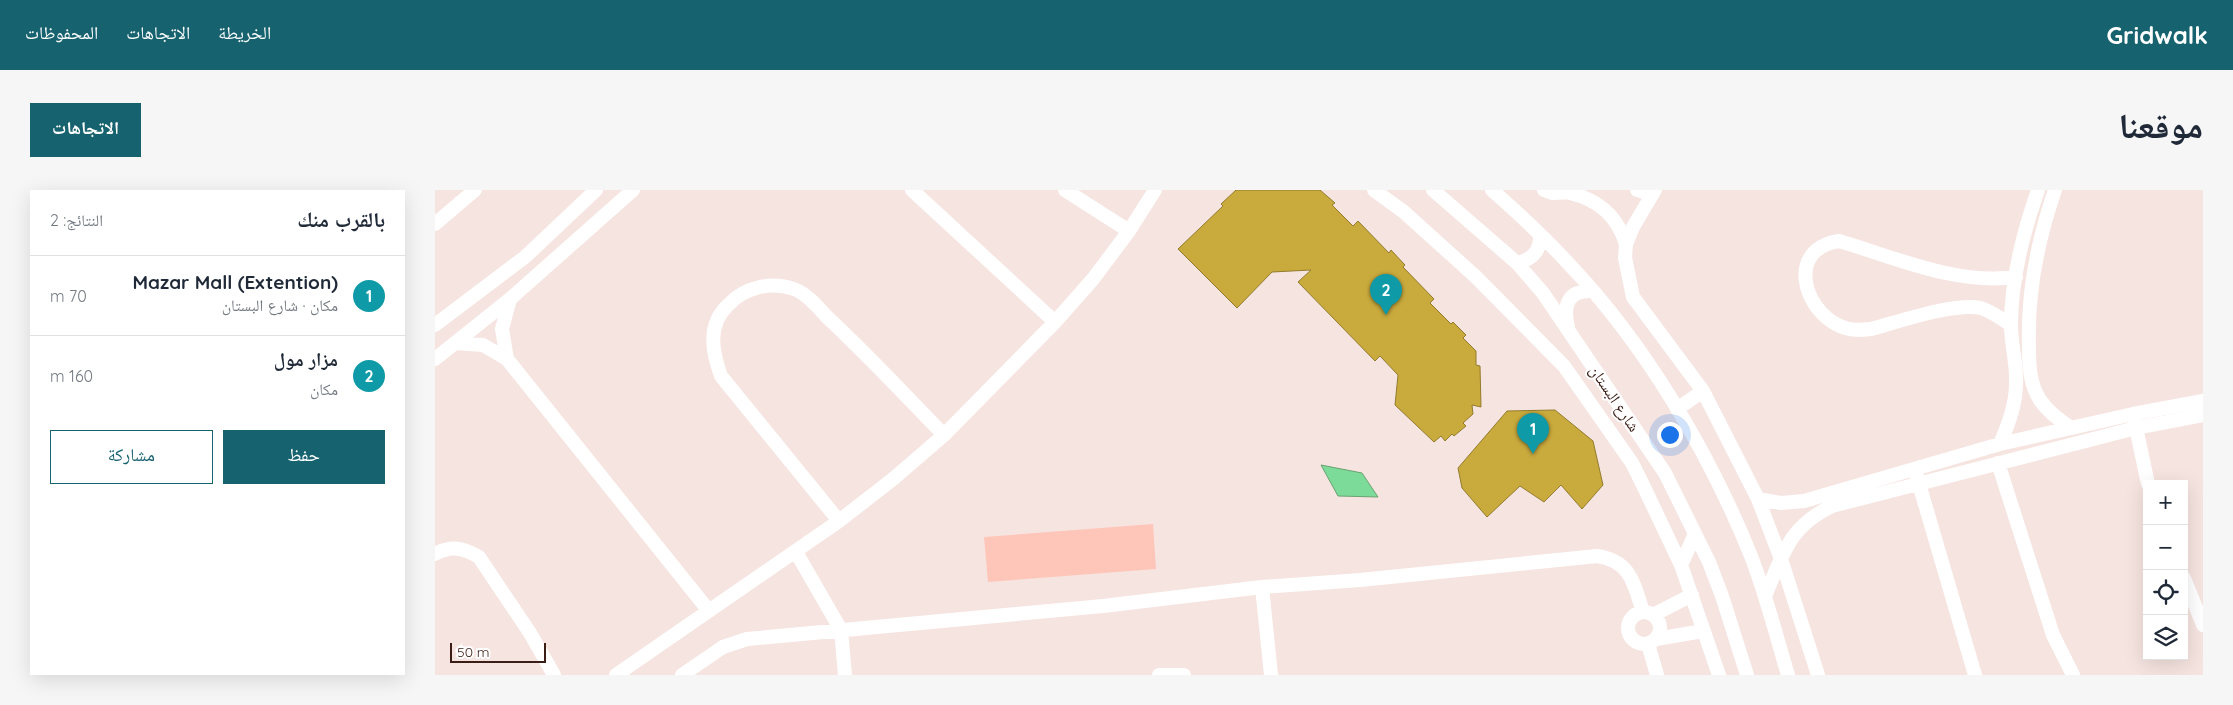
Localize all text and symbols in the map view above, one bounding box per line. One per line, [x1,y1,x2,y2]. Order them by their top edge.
text: Gridwalk [2106,20,2208,50]
text: المحفوظات [25,21,98,44]
text: الاتجاهات [126,21,190,44]
text: الخريطة [218,21,271,44]
button: الاتجاهات [30,103,141,157]
text: موقعنا [2118,103,2203,147]
text: بالقرب منك [297,206,385,232]
text: النتائج: 2 [50,210,103,230]
text: Mazar Mall (Extention) [132,270,338,294]
pin: 2 [1370,274,1402,315]
text: 70 m [50,286,87,306]
text: 1 [366,286,372,306]
text: مكان · شارع البستان [222,295,338,315]
text: مزار مول [274,347,338,371]
street label: شارع البستان [1585,361,1645,436]
text: 160 m [50,366,93,386]
text: 2 [364,366,374,386]
text: مكان [310,379,338,399]
pin: 1 [1517,413,1549,454]
your location [1657,422,1683,448]
button: مشاركة [50,430,213,484]
button: حفظ [223,430,385,484]
map controls [2143,480,2188,660]
button: + [2143,480,2188,525]
button: − [2143,525,2188,570]
button: locate [2143,570,2188,615]
button: layers [2143,615,2188,660]
scale bar [450,640,546,663]
text: 50 m [457,643,490,661]

